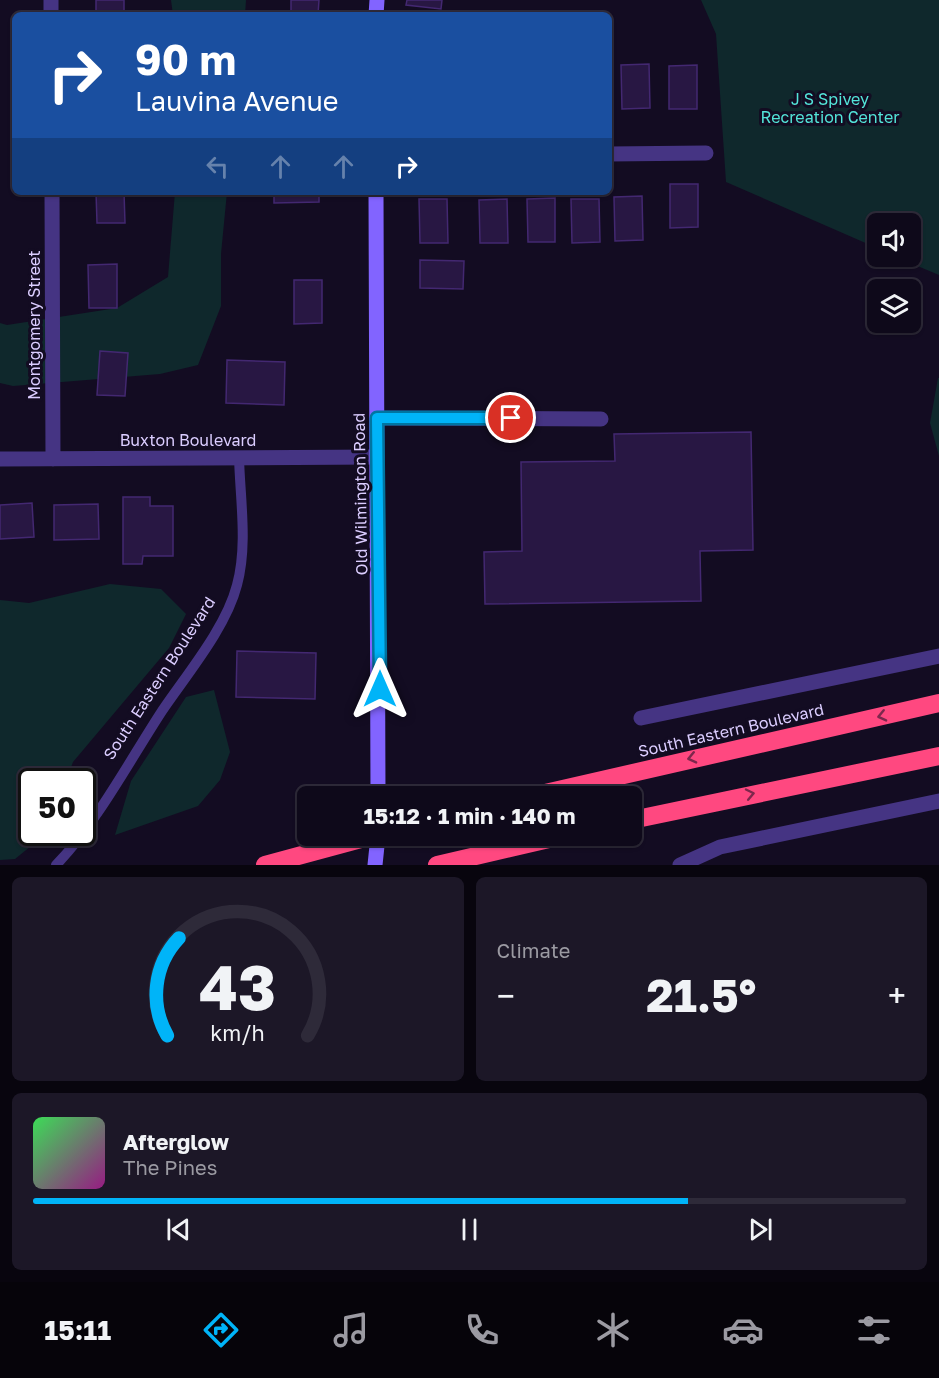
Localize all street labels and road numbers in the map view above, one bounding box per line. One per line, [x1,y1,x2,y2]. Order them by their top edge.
street label: Montgomery Street [24,250,44,400]
street label: Old Wilmington Road [349,413,371,575]
street label: Buxton Boulevard [120,430,256,450]
street label: South Eastern Boulevard [99,593,219,763]
street label: South Eastern Boulevard [636,699,826,761]

